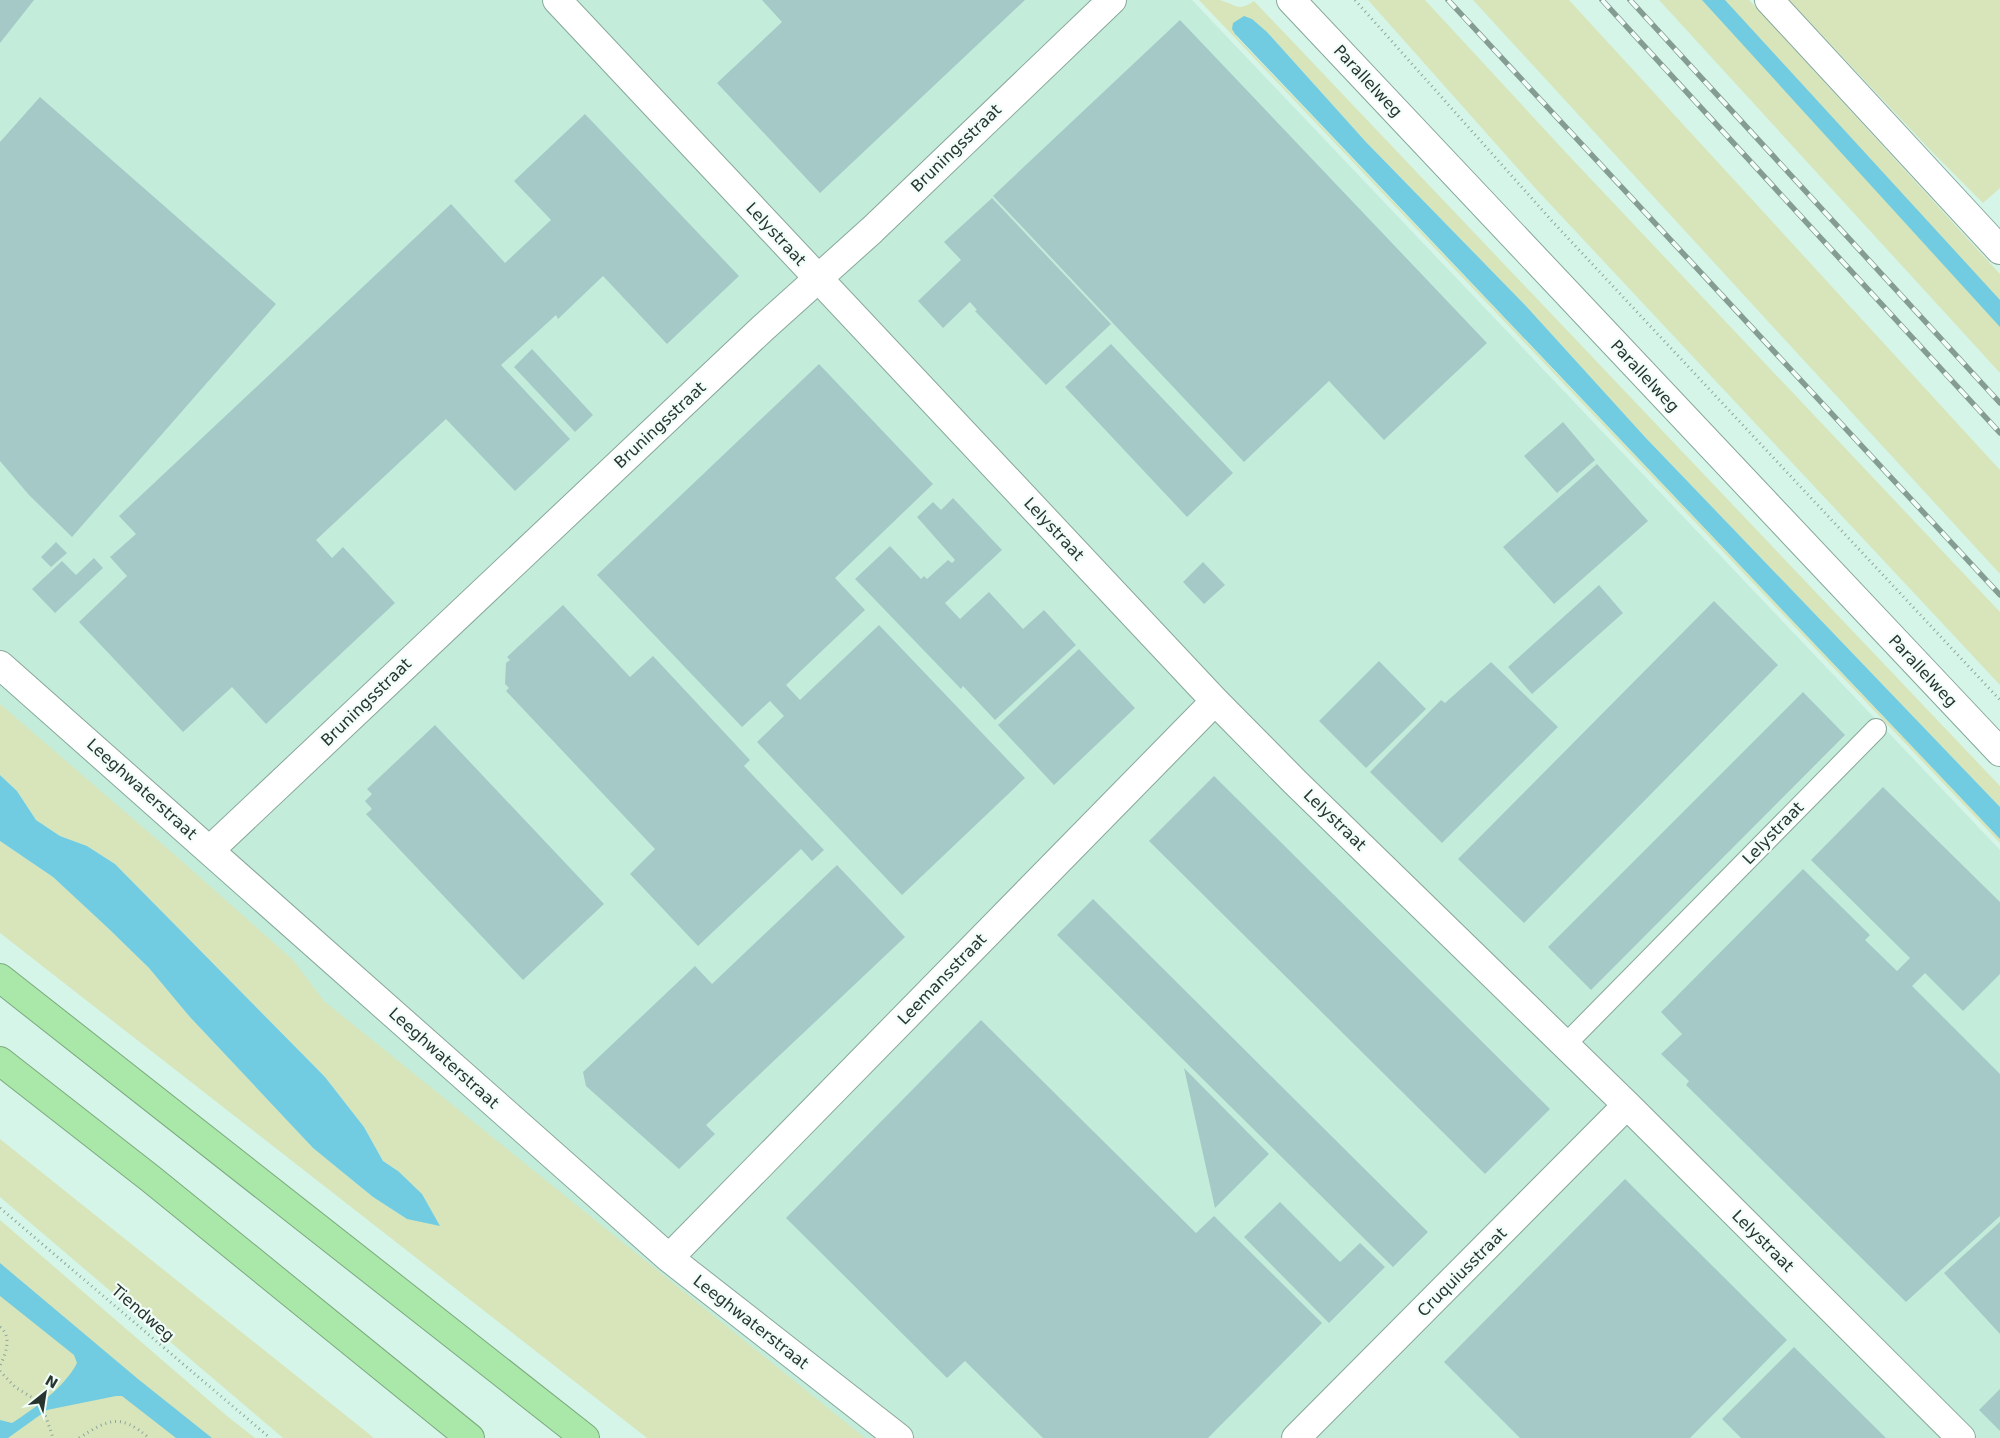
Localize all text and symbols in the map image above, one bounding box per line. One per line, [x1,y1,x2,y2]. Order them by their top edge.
street label: Parallelweg [1330,41,1406,121]
street label: Bruningsstraat [907,100,1005,196]
street label: Lelystraat [742,198,810,270]
street label: Parallelweg [1607,336,1683,416]
street label: Bruningsstraat [610,378,710,472]
street label: Lelystraat [1020,493,1088,565]
street label: Parallelweg [1885,631,1961,711]
street label: Bruningsstraat [317,654,415,750]
street label: Leeghwaterstraat [83,735,201,843]
street label: Lelystraat [1300,786,1370,854]
street label: Lelystraat [1739,798,1807,868]
street label: Leemansstraat [894,930,990,1028]
street label: Leeghwaterstraat [385,1004,503,1112]
street label: Lelystraat [1728,1206,1798,1276]
street label: Cruquiusstraat [1413,1223,1511,1321]
street label: Leeghwaterstraat [689,1271,813,1373]
street label: Tiendweg [107,1280,178,1345]
north arrow [20,1368,70,1418]
text: N [42,1372,61,1392]

